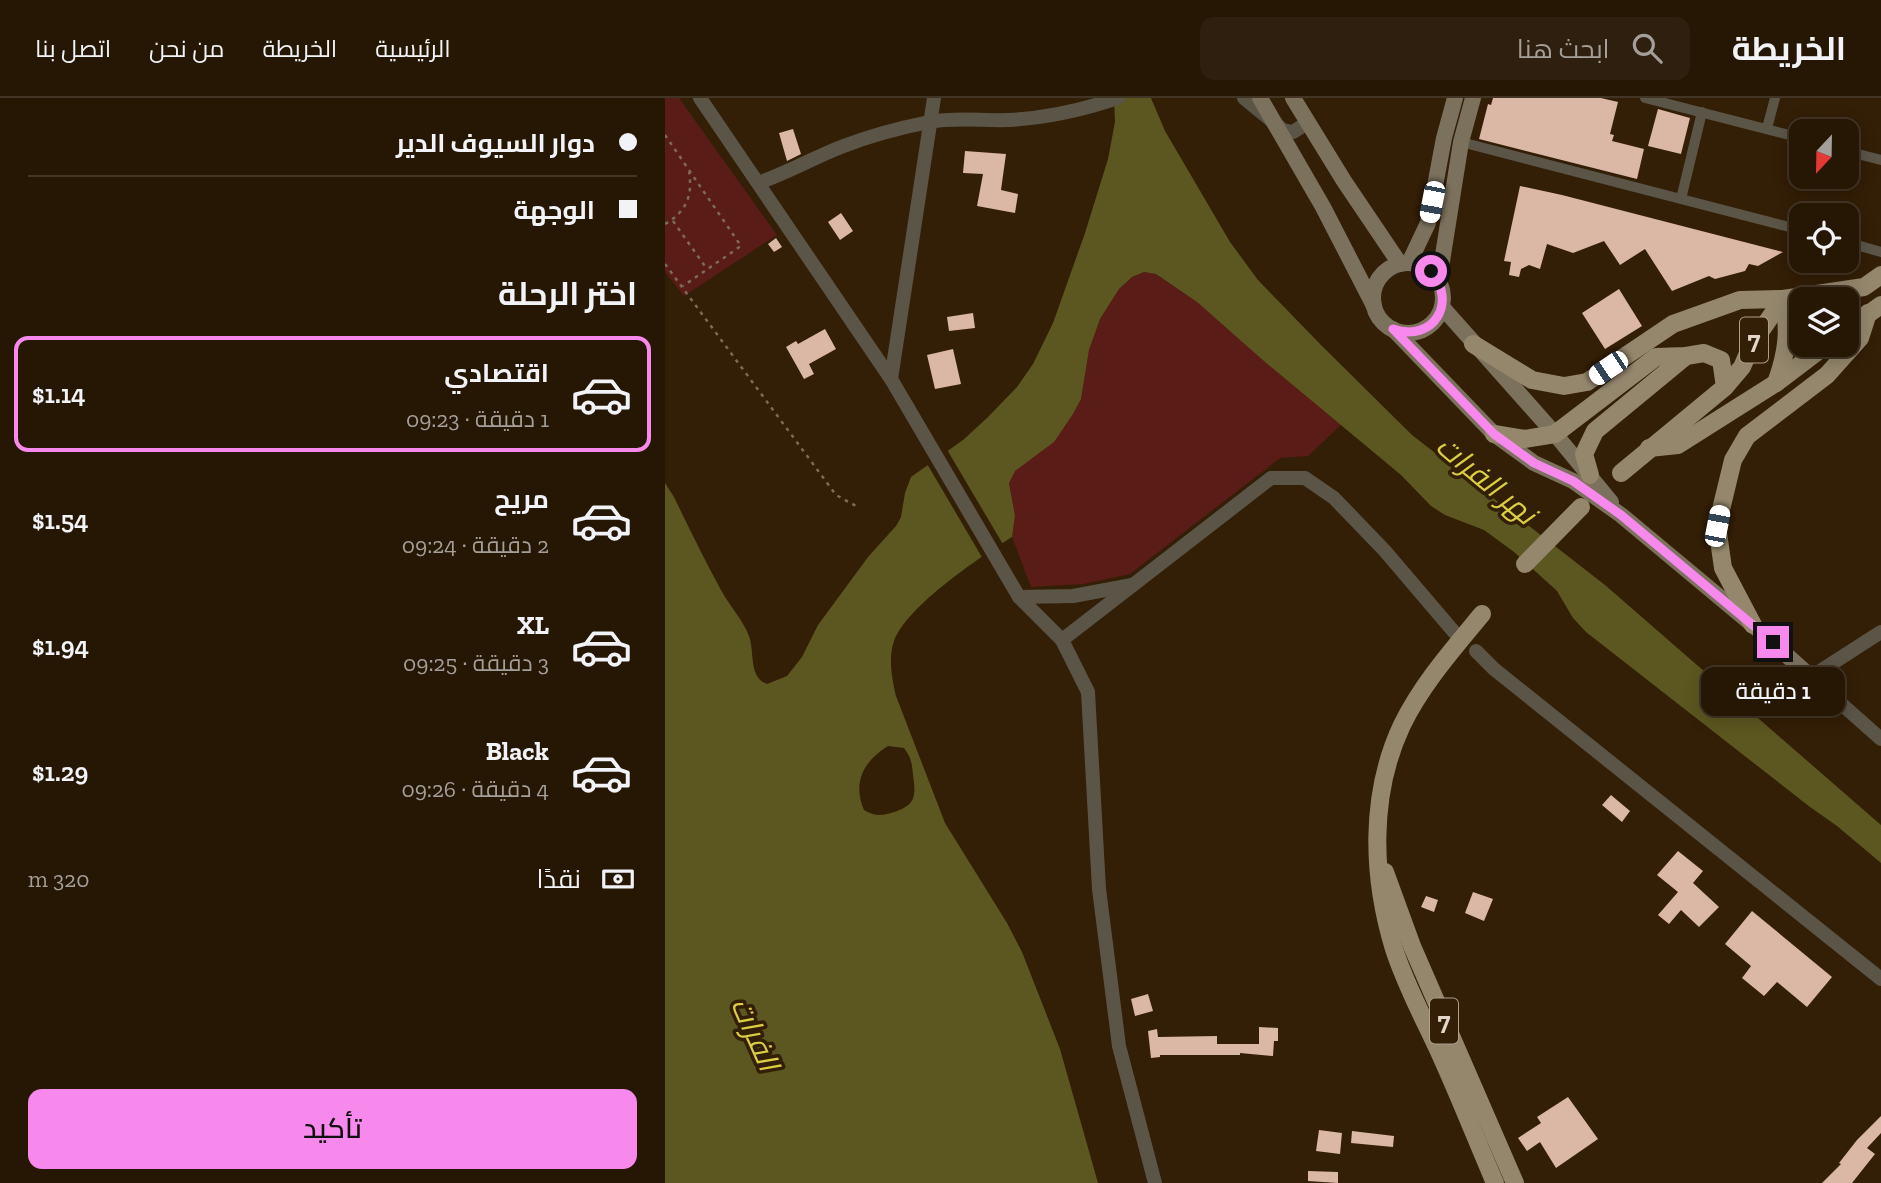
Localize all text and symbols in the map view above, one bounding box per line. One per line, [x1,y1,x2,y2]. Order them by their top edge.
search box [1200,17,1690,80]
icon: search [1628,29,1666,67]
text: الخريطة [1732,29,1846,68]
text: ابحث هنا [1517,33,1610,65]
text: اتصل بنا [35,34,111,63]
text: من نحن [149,34,224,63]
text: الخريطة [262,34,337,63]
text: الرئيسية [375,34,451,63]
north arrow [1789,119,1859,189]
map controls [1789,119,1859,357]
text: دوار السيوف الدير [396,127,595,159]
car [1418,179,1447,225]
text: الوجهة [514,194,595,226]
button: locate [1789,203,1859,273]
route start [1415,255,1447,287]
text: اختر الرحلة [498,275,637,313]
button: layers [1789,287,1859,357]
road number: 7 [1740,317,1768,362]
car [1585,348,1632,388]
text: اقتصادي [444,357,549,389]
icon: car [570,363,633,426]
text: $1.14 [32,378,85,410]
text: 1 دقيقة · 09:23 [406,405,549,433]
water label: نهر الفرات [1429,428,1546,534]
text: مريح [494,483,549,515]
icon: car [570,489,633,552]
car [1703,503,1732,549]
text: $1.54 [32,504,89,536]
text: 2 دقيقة · 09:24 [402,531,549,559]
text: XL [517,609,549,641]
icon: car [570,615,633,678]
route end [1757,626,1789,658]
text: $1.94 [32,630,89,662]
text: 3 دقيقة · 09:25 [403,649,549,677]
callout: 1 دقيقة [1701,666,1845,716]
text: 1 دقيقة [1735,677,1811,705]
text: Black [486,735,549,767]
icon: car [570,741,633,804]
text: $1.29 [32,756,88,788]
text: 4 دقيقة · 09:26 [401,775,549,803]
icon: cash [599,860,637,898]
text: نقدًا [537,863,581,895]
text: 320 m [28,865,89,893]
water label: الفرات [723,992,788,1079]
road number: 7 [1430,998,1458,1044]
button: تأكيد [28,1089,637,1169]

